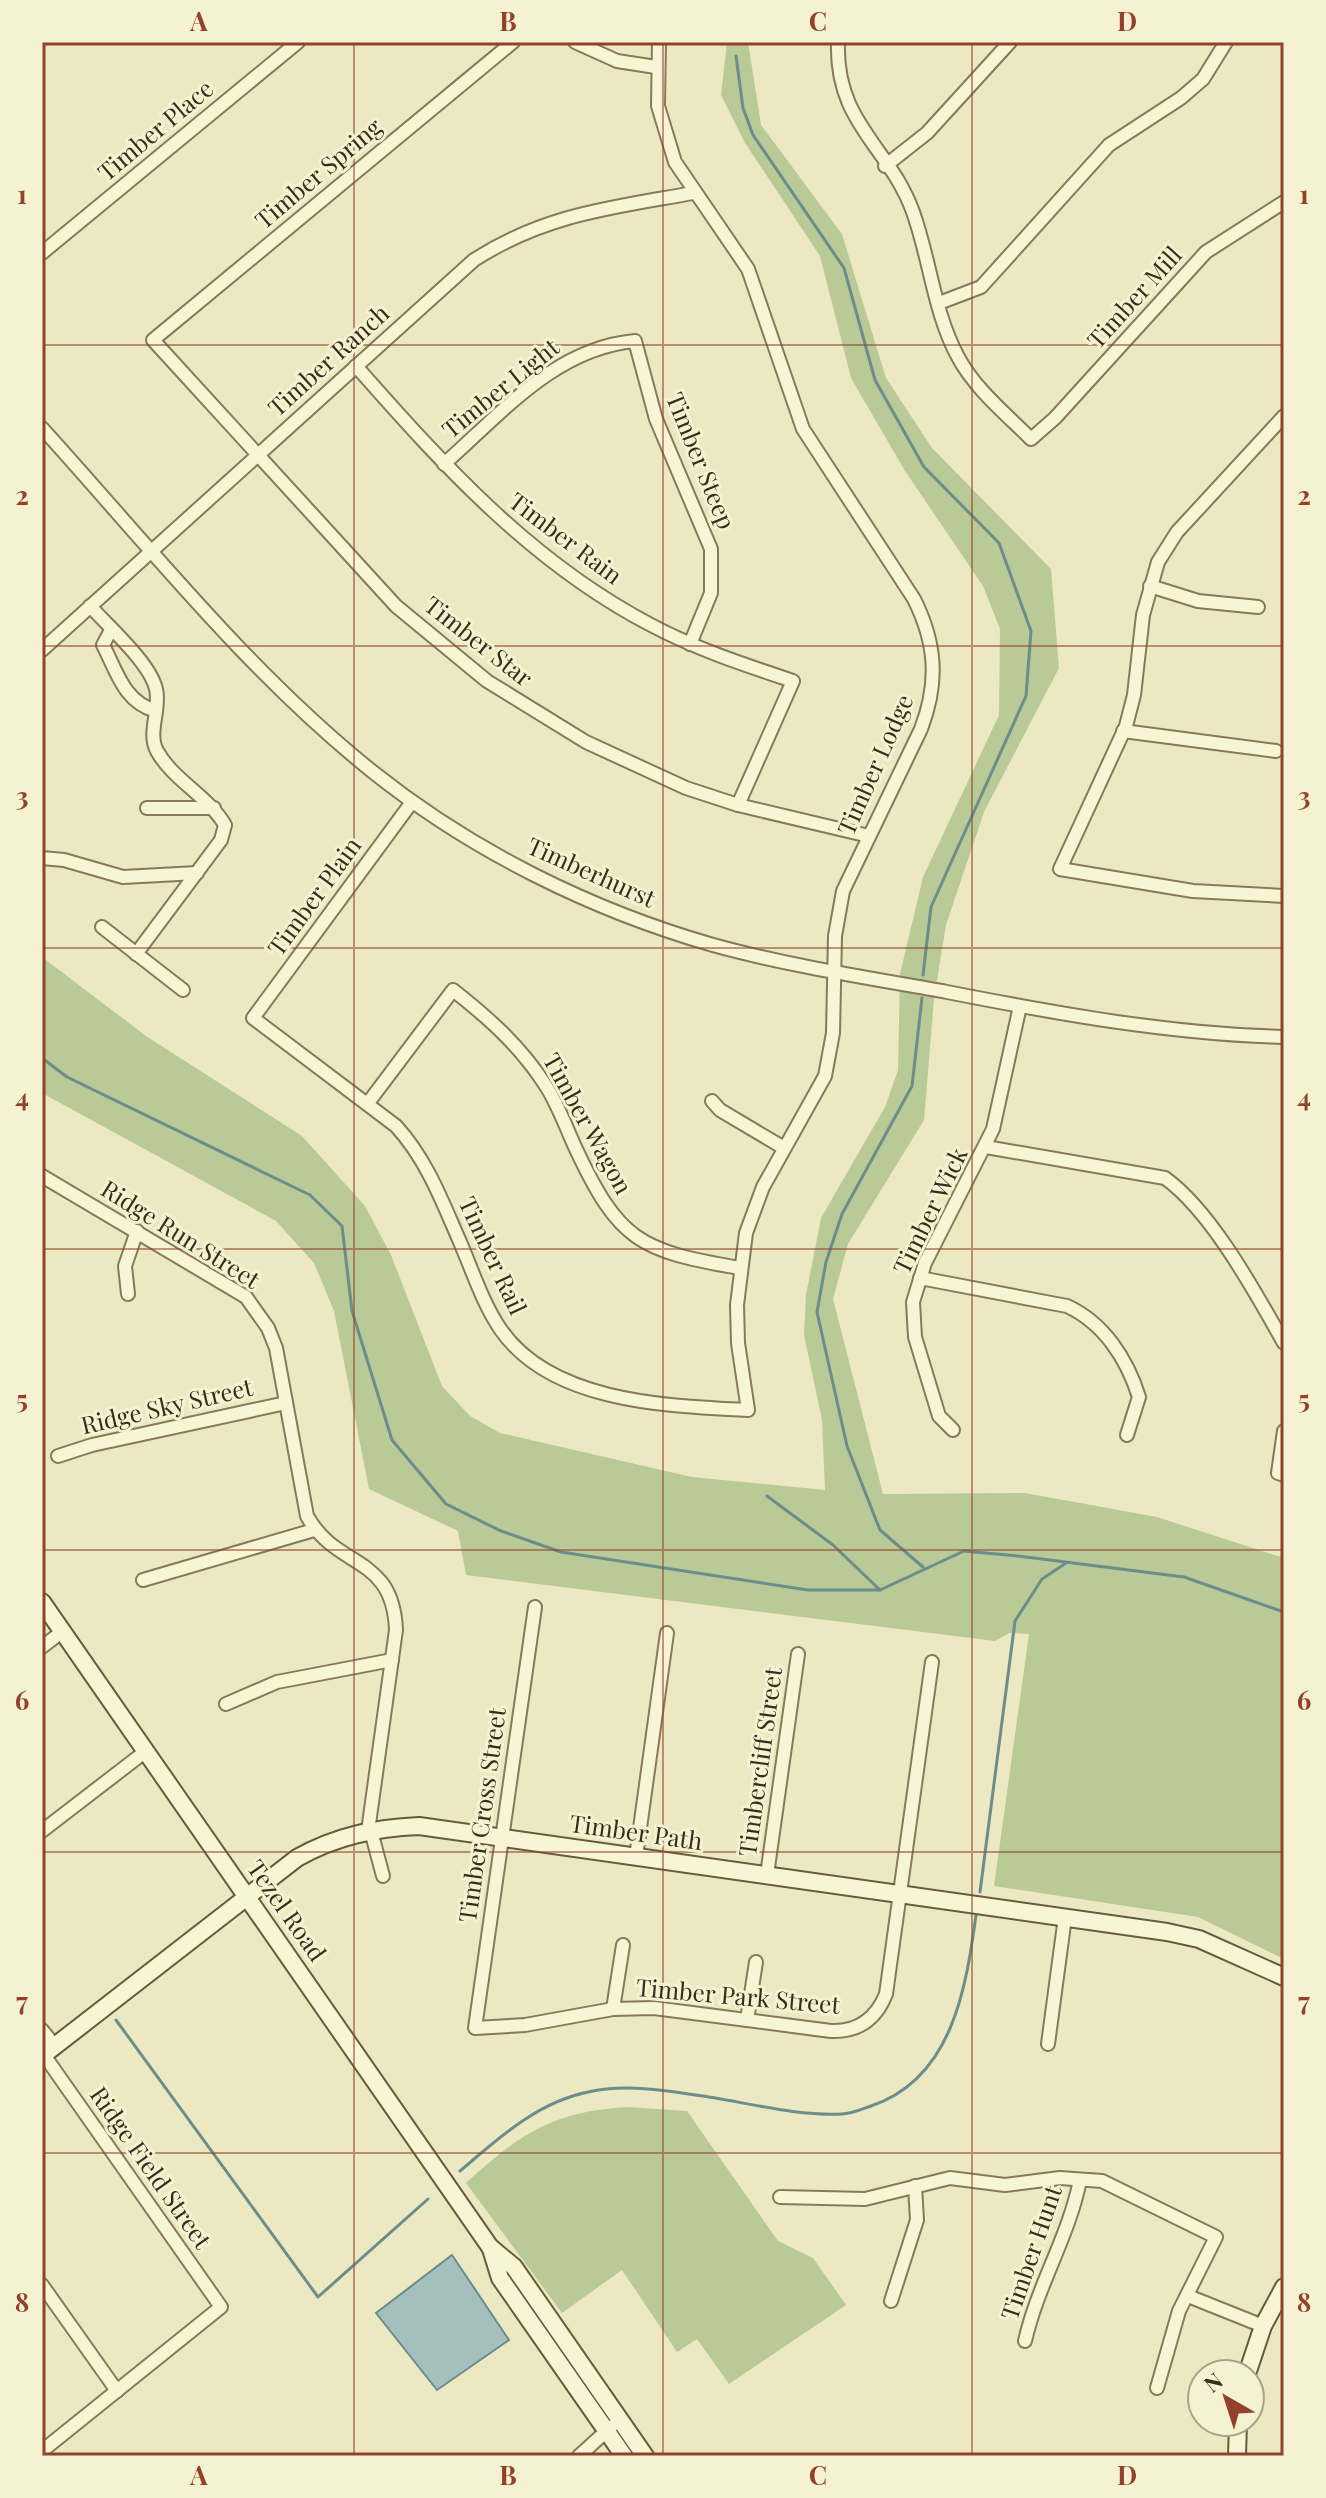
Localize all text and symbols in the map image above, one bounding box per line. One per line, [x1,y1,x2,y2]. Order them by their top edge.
text: A [189,3,208,38]
text: B [499,3,517,38]
text: C [809,3,827,38]
text: D [1117,3,1137,38]
street label: Timber Place [90,72,219,187]
street label: Timber Spring [248,110,388,235]
text: 1 [17,176,27,211]
text: 1 [1299,176,1309,211]
street label: Timber Mill [1079,239,1188,354]
street label: Timber Ranch [260,297,395,422]
street label: Timber Light [435,330,565,444]
street label: Timber Steep [660,387,744,533]
text: 2 [15,477,29,512]
text: 2 [1297,477,1311,512]
street label: Timber Rain [503,484,629,590]
street label: Timber Star [418,588,540,693]
street label: Timber Lodge [829,689,919,840]
text: 3 [16,778,28,813]
text: 3 [1298,778,1310,813]
street label: Timberhurst [523,829,661,914]
street label: Timber Plain [260,830,367,961]
street label: Timber Wagon [537,1047,641,1199]
text: 4 [15,1079,29,1114]
text: 4 [1297,1079,1311,1114]
street label: Timber Wick [885,1141,974,1279]
street label: Ridge Run Street [96,1172,267,1295]
street label: Timber Rail [453,1191,535,1319]
street label: Ridge Sky Street [78,1370,256,1440]
text: 5 [16,1381,28,1416]
text: 5 [1298,1381,1310,1416]
street label: Timbercliff Street [730,1665,788,1858]
text: 6 [15,1682,29,1717]
text: 6 [1297,1682,1311,1717]
street label: Timber Cross Street [450,1705,512,1924]
street label: Timber Path [568,1806,705,1856]
street label: Tezel Road [241,1853,334,1967]
street label: Timber Park Street [635,1970,842,2020]
text: 7 [16,1983,28,2018]
text: 7 [1298,1983,1310,2018]
street label: Ridge Field Street [84,2079,220,2255]
street label: Timber Hunt [992,2181,1068,2324]
text: 8 [15,2284,29,2319]
text: 8 [1297,2284,1311,2319]
north arrow [1186,2358,1266,2438]
text: N [1197,2365,1228,2398]
text: A [189,2457,208,2492]
text: B [499,2457,517,2492]
text: C [809,2457,827,2492]
text: D [1117,2457,1137,2492]

